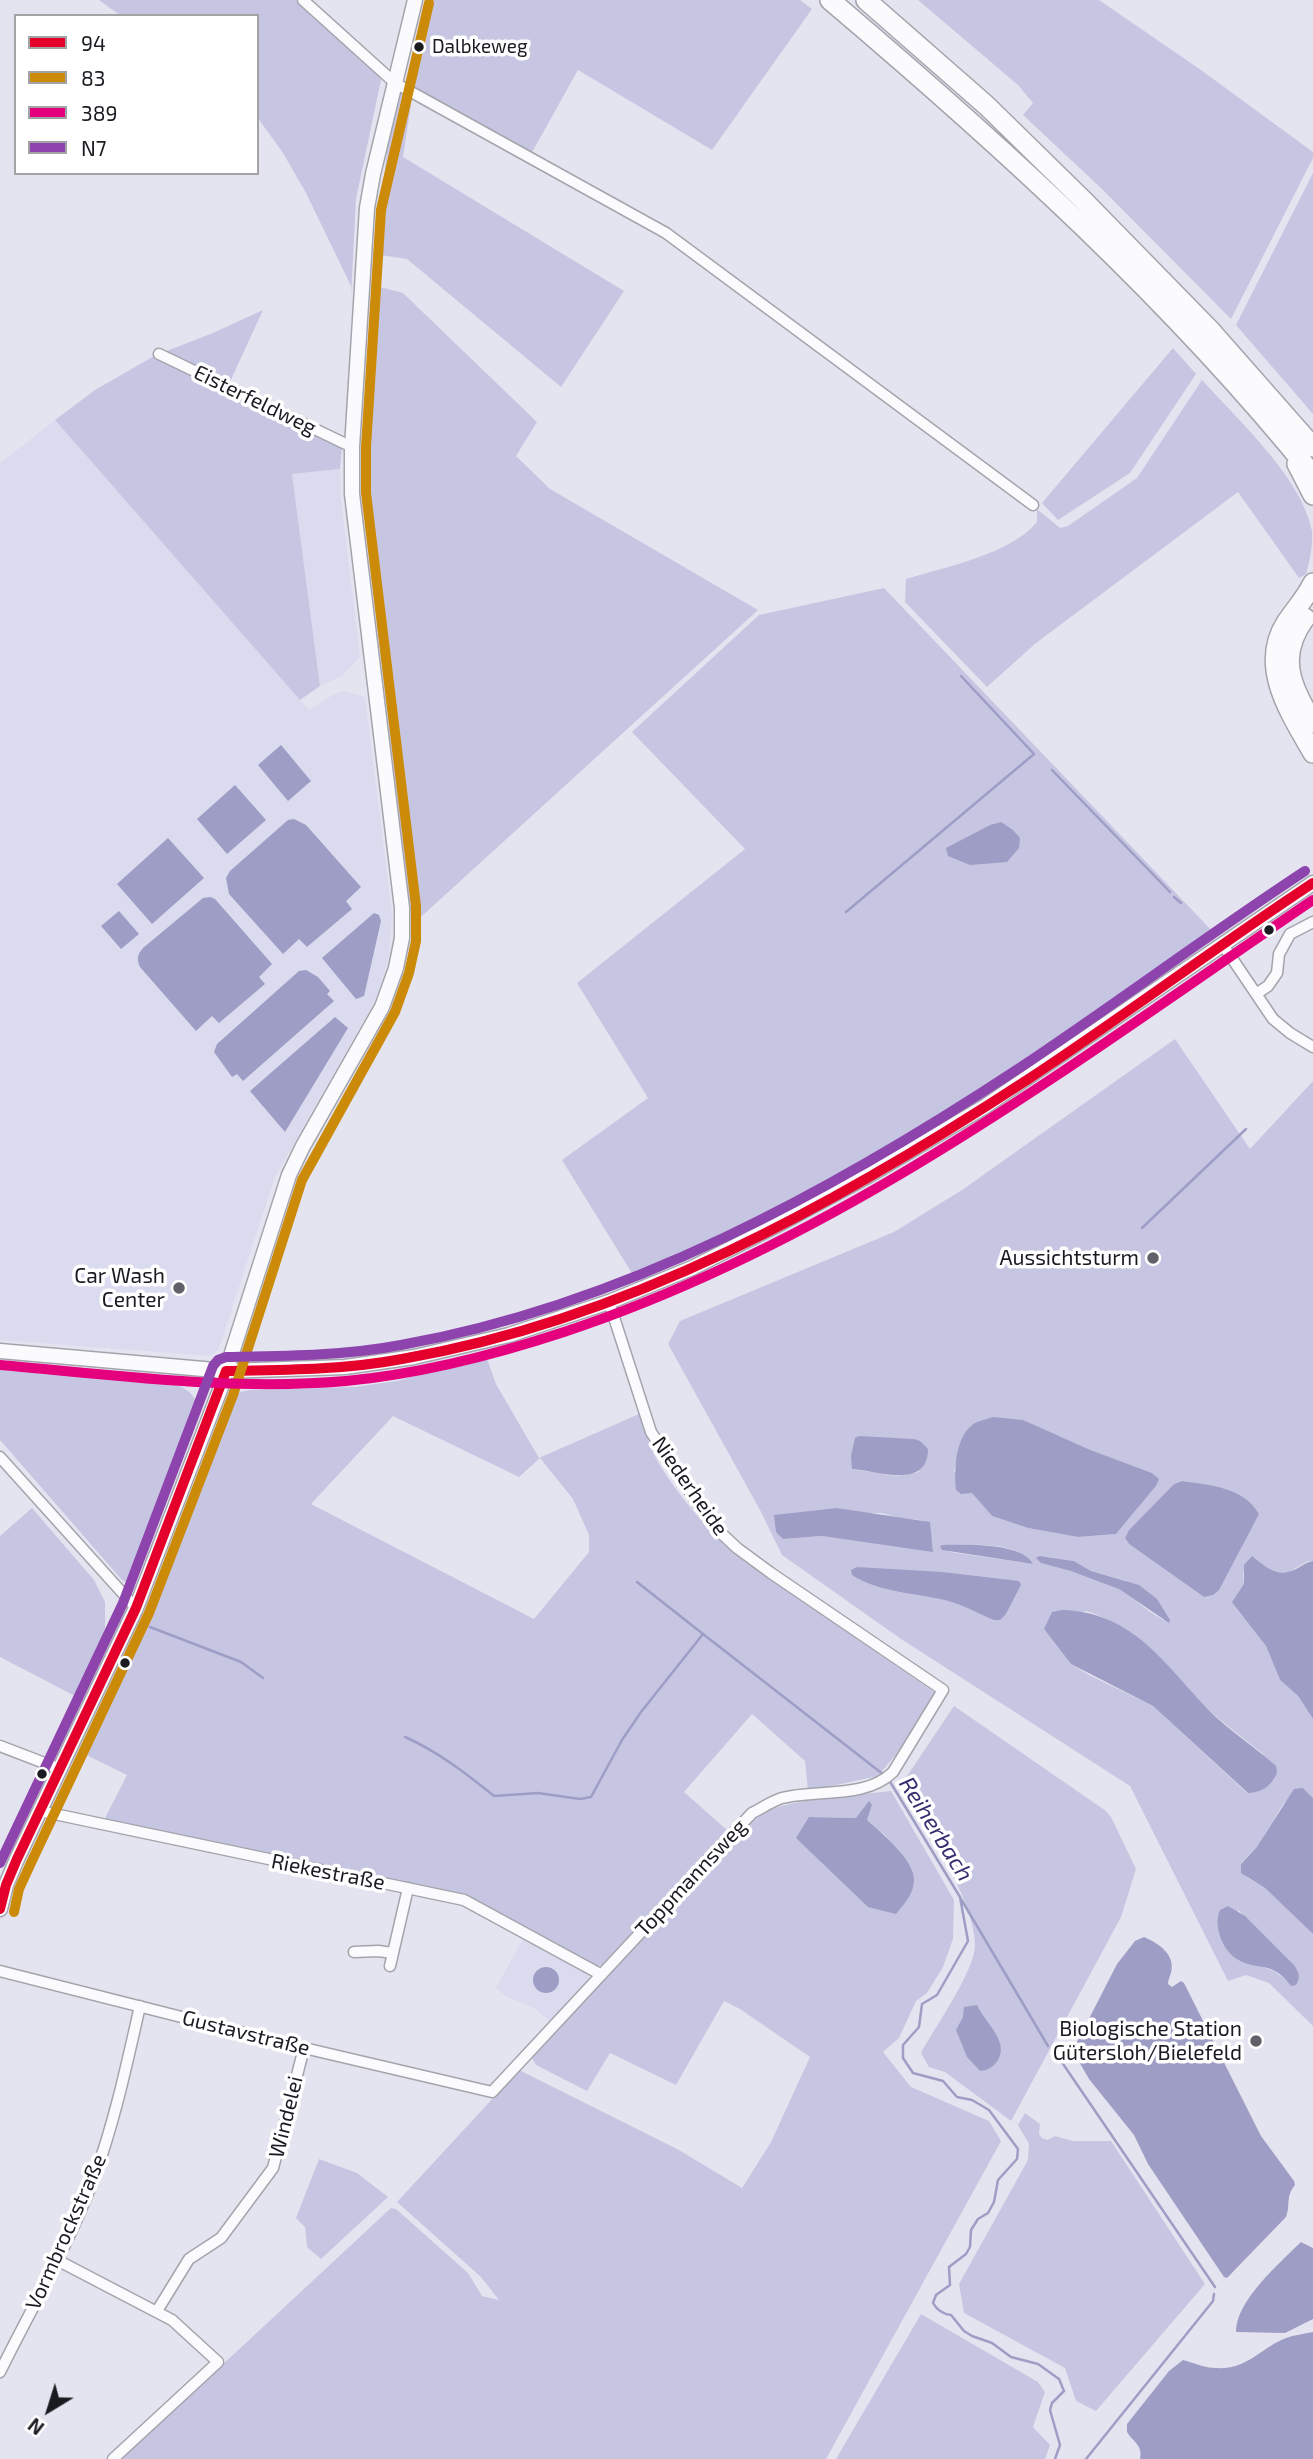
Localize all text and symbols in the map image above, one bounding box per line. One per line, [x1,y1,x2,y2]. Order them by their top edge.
legend [14,14,259,175]
text: 94 [81,30,106,55]
place label: Dalbkeweg [432,36,528,58]
marker: Dalbkeweg [412,40,426,54]
text: 83 [81,65,105,90]
text: 389 [81,100,117,125]
text: N7 [81,135,107,160]
street label: Eisterfeldweg [190,360,320,440]
unlabelled marker [1262,923,1276,937]
place label: Aussichtsturm [999,1245,1139,1271]
marker: Aussichtsturm [1145,1250,1161,1266]
place label: Car Wash Center [74,1263,165,1313]
marker: Car Wash Center [171,1280,187,1296]
street label: Niederheide [647,1432,733,1540]
unlabelled marker [118,1656,132,1670]
unlabelled marker [35,1767,49,1781]
water label: Reiherbach [893,1772,979,1886]
street label: Toppmannsweg [630,1814,752,1942]
street label: Riekestraße [269,1849,387,1895]
street label: Gustavstraße [180,2005,312,2061]
place label: Biologische Station Gütersloh/Bielefeld [1053,2016,1242,2066]
marker: Biologische Station Gütersloh/Bielefeld [1248,2033,1264,2049]
street label: Windelei [264,2074,308,2160]
street label: Vormbrockstraße [20,2150,112,2314]
north arrow [14,2375,84,2445]
text: N [23,2414,48,2440]

